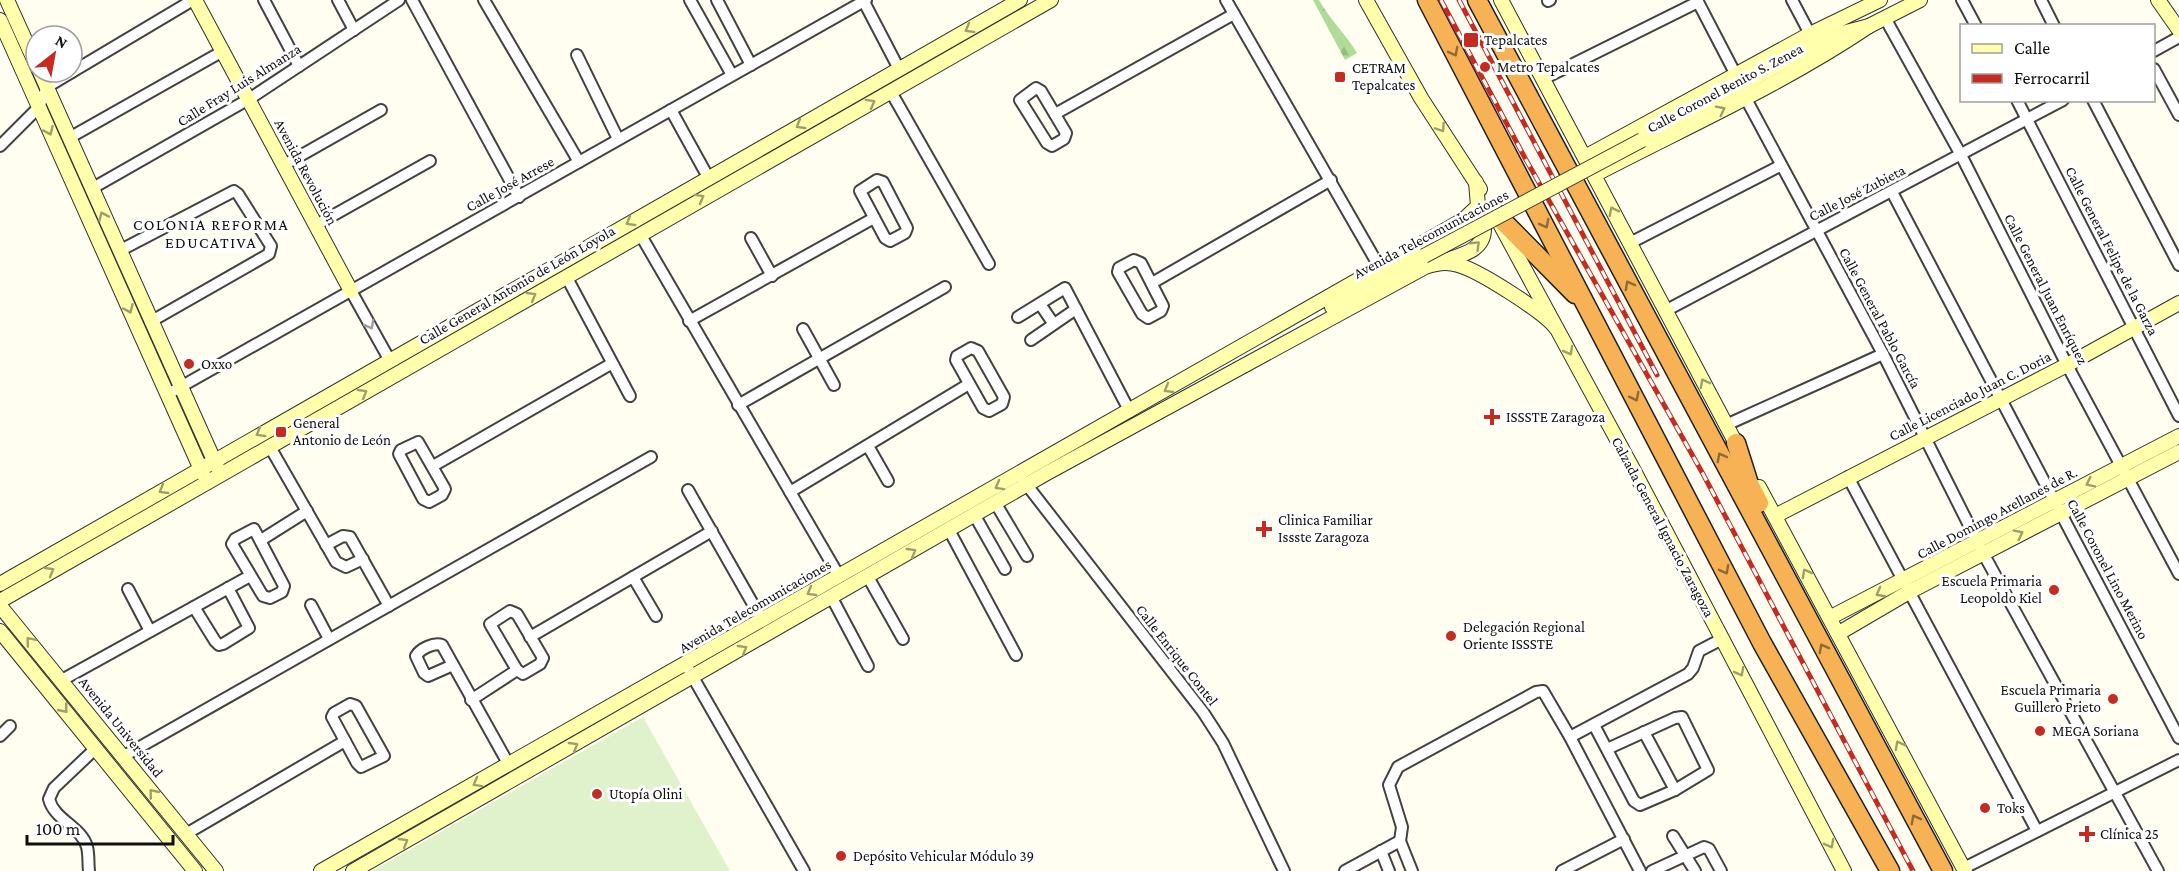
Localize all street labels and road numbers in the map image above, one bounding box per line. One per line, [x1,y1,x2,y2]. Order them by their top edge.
street label: Calle Fray Luis Almanza [174,40,304,130]
street label: Calle Coronel Benito S. Zenea [1644,40,1806,136]
street label: Avenida Revolución [271,116,341,228]
street label: Calle José Arrese [463,153,558,216]
street label: Calle José Zubieta [1806,162,1908,225]
street label: Calle General Felipe de la Garza [2061,164,2162,339]
street label: Avenida Telecomunicaciones [1351,186,1511,282]
street label: Calle General Juan Enríquez [2000,211,2091,367]
street label: Calle General Antonio de León Loyola [416,222,618,349]
street label: Calle General Pablo García [1836,245,1924,391]
street label: Calle Licenciado Juan C. Doria [1886,348,2054,445]
street label: Calzada General Ignacio Zaragoza [1608,434,1717,620]
street label: Calle Domingo Arellanes de R. [1914,464,2080,563]
street label: Calle Coronel Lino Merino [2064,496,2152,642]
street label: Avenida Telecomunicaciones [676,556,834,656]
street label: Calle Enrique Contel [1132,602,1221,709]
street label: Avenida Universidad [76,674,166,780]

